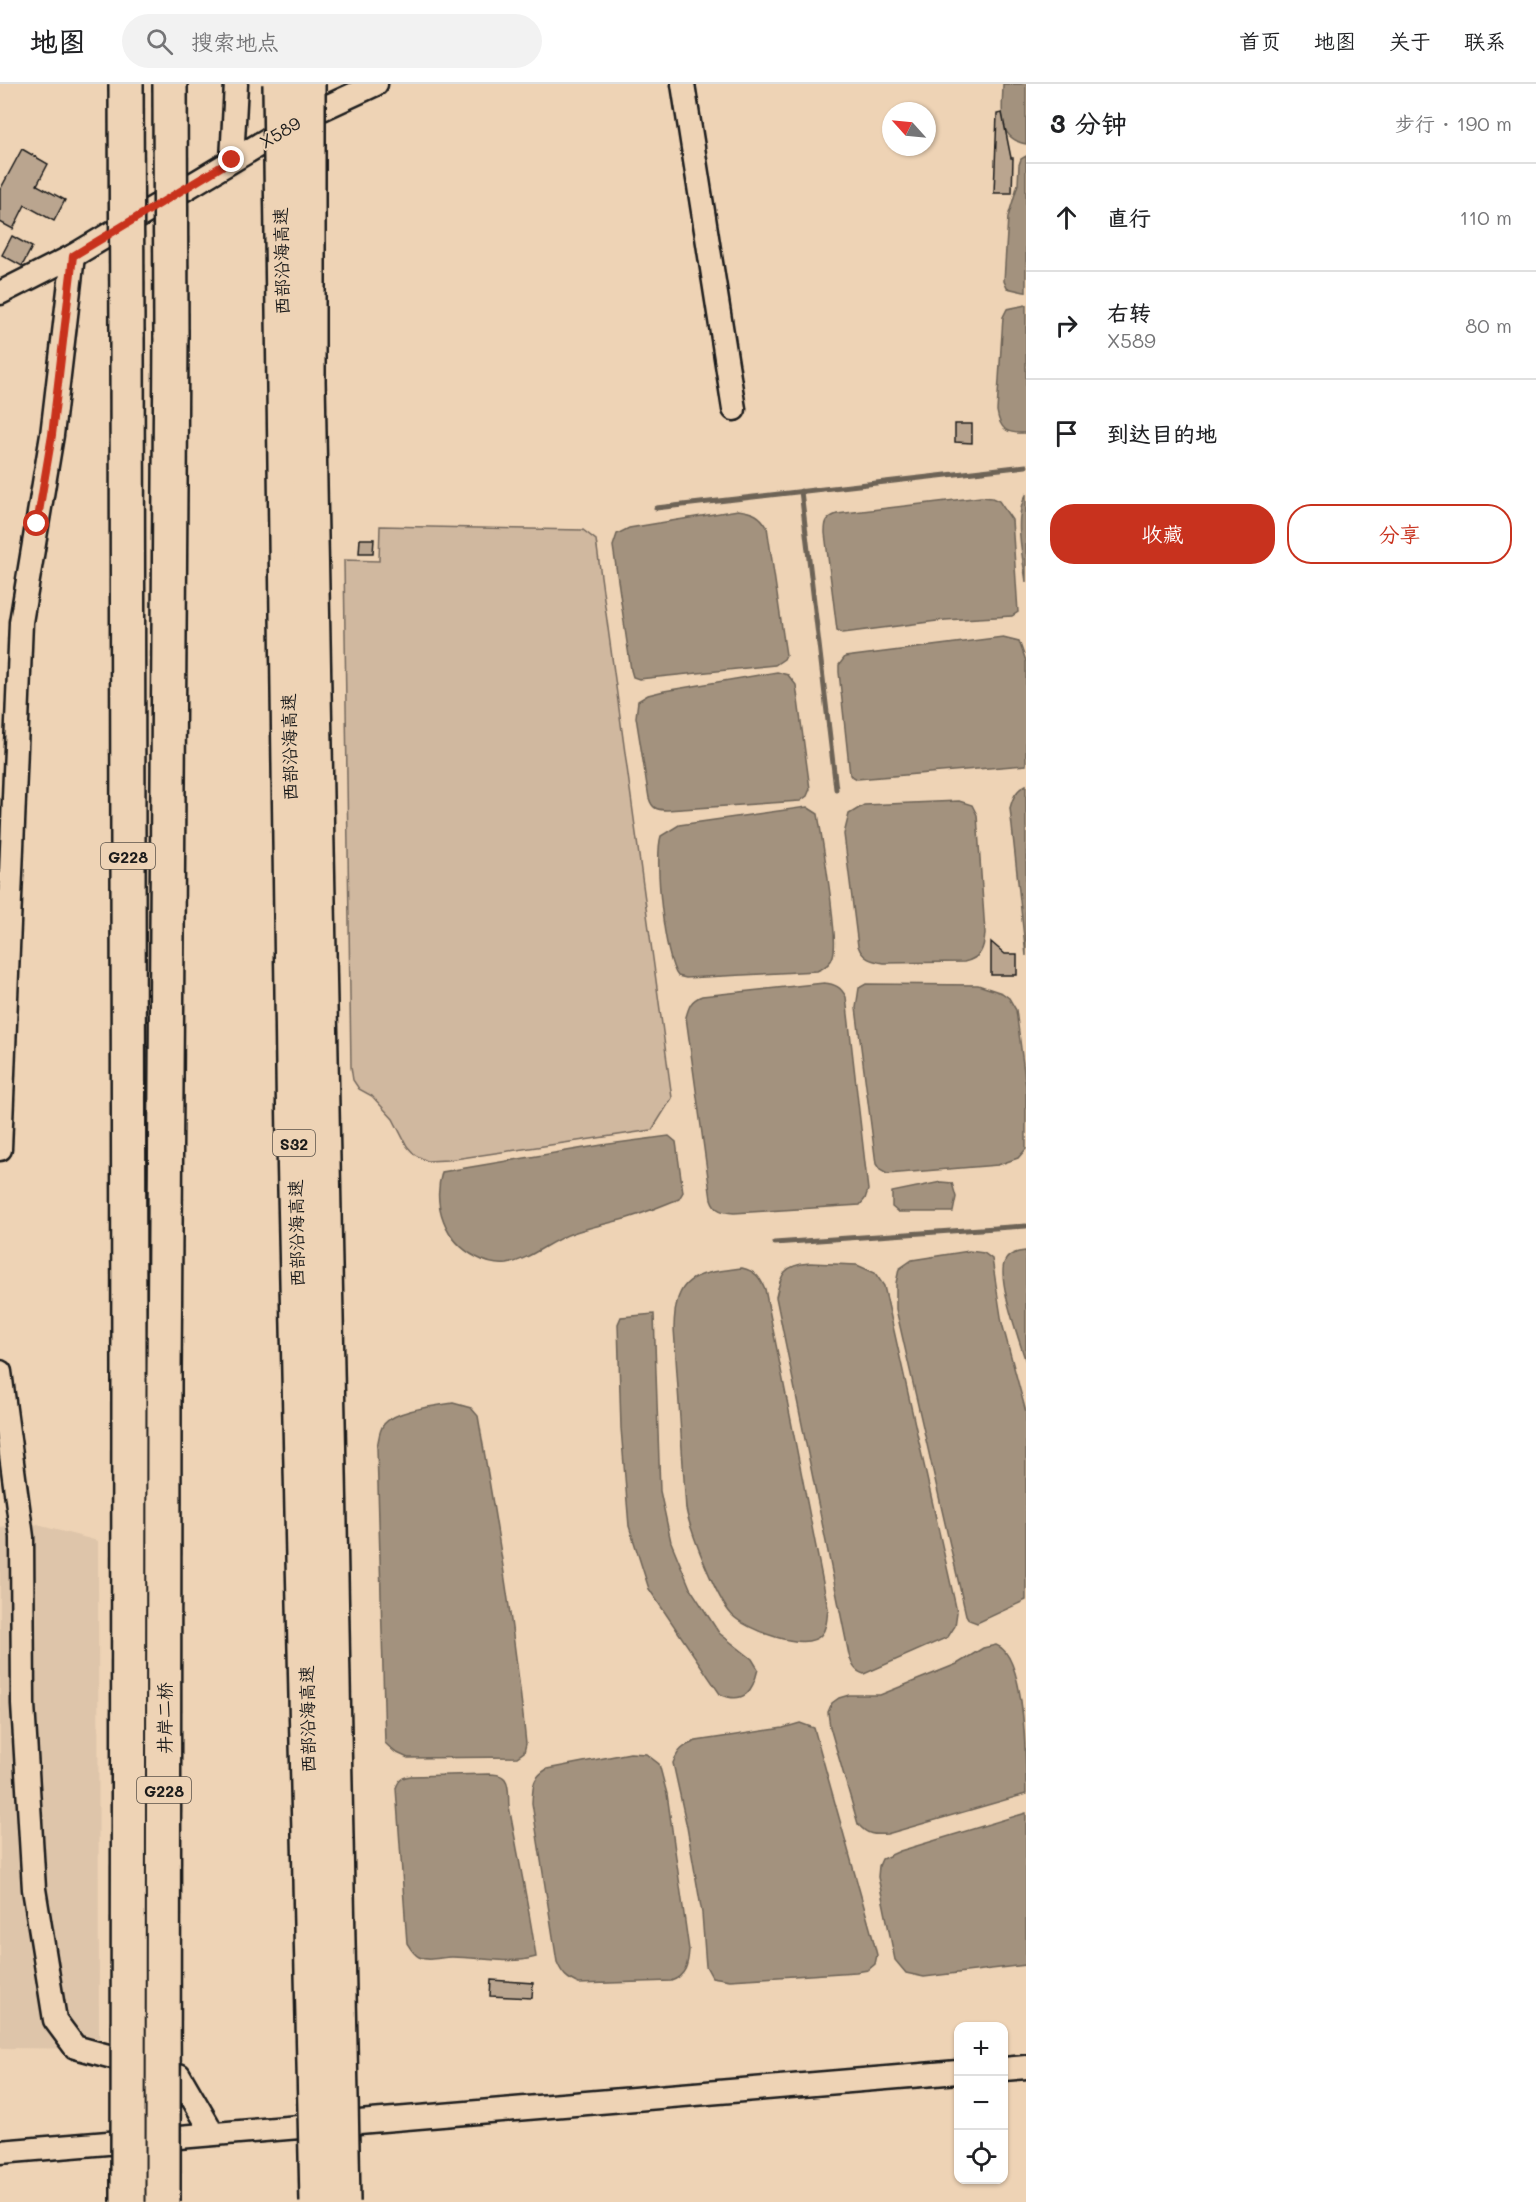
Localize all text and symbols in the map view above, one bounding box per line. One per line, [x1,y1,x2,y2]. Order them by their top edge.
search box [122,14,542,68]
text: 地图 [30,23,86,59]
icon: search [143,25,176,58]
text: 搜索地点 [191,27,279,56]
text: 首页 [1239,27,1281,54]
text: 地图 [1314,27,1356,54]
text: 关于 [1389,27,1431,54]
text: 联系 [1464,27,1506,54]
north arrow [882,102,936,156]
text: 3 分钟 [1050,106,1127,140]
street label: X589 [255,110,305,154]
text: 步行 · 190 m [1395,110,1512,136]
route end [218,146,244,172]
icon: ahead [1050,201,1083,234]
text: 直行 [1107,203,1151,232]
text: 110 m [1459,204,1512,230]
street label: 西部沿海高速 [268,207,294,315]
text: 右转 [1107,298,1151,327]
icon: right [1050,309,1083,342]
text: 80 m [1465,312,1512,338]
text: X589 [1107,327,1156,353]
icon: arrive [1050,417,1083,450]
text: 到达目的地 [1107,419,1217,448]
button: 收藏 [1050,504,1275,564]
button: 分享 [1287,504,1512,564]
route start [23,510,49,536]
street label: 西部沿海高速 [276,693,302,801]
road number: G228 [101,843,155,869]
road number: S32 [273,1130,315,1156]
street label: 西部沿海高速 [283,1179,309,1287]
street label: 西部沿海高速 [294,1665,320,1773]
street label: 井岸二桥 [152,1682,176,1754]
road number: G228 [137,1777,191,1803]
map controls [954,2022,1008,2184]
button: + [954,2022,1008,2076]
button: − [954,2076,1008,2130]
button: locate [954,2130,1008,2184]

